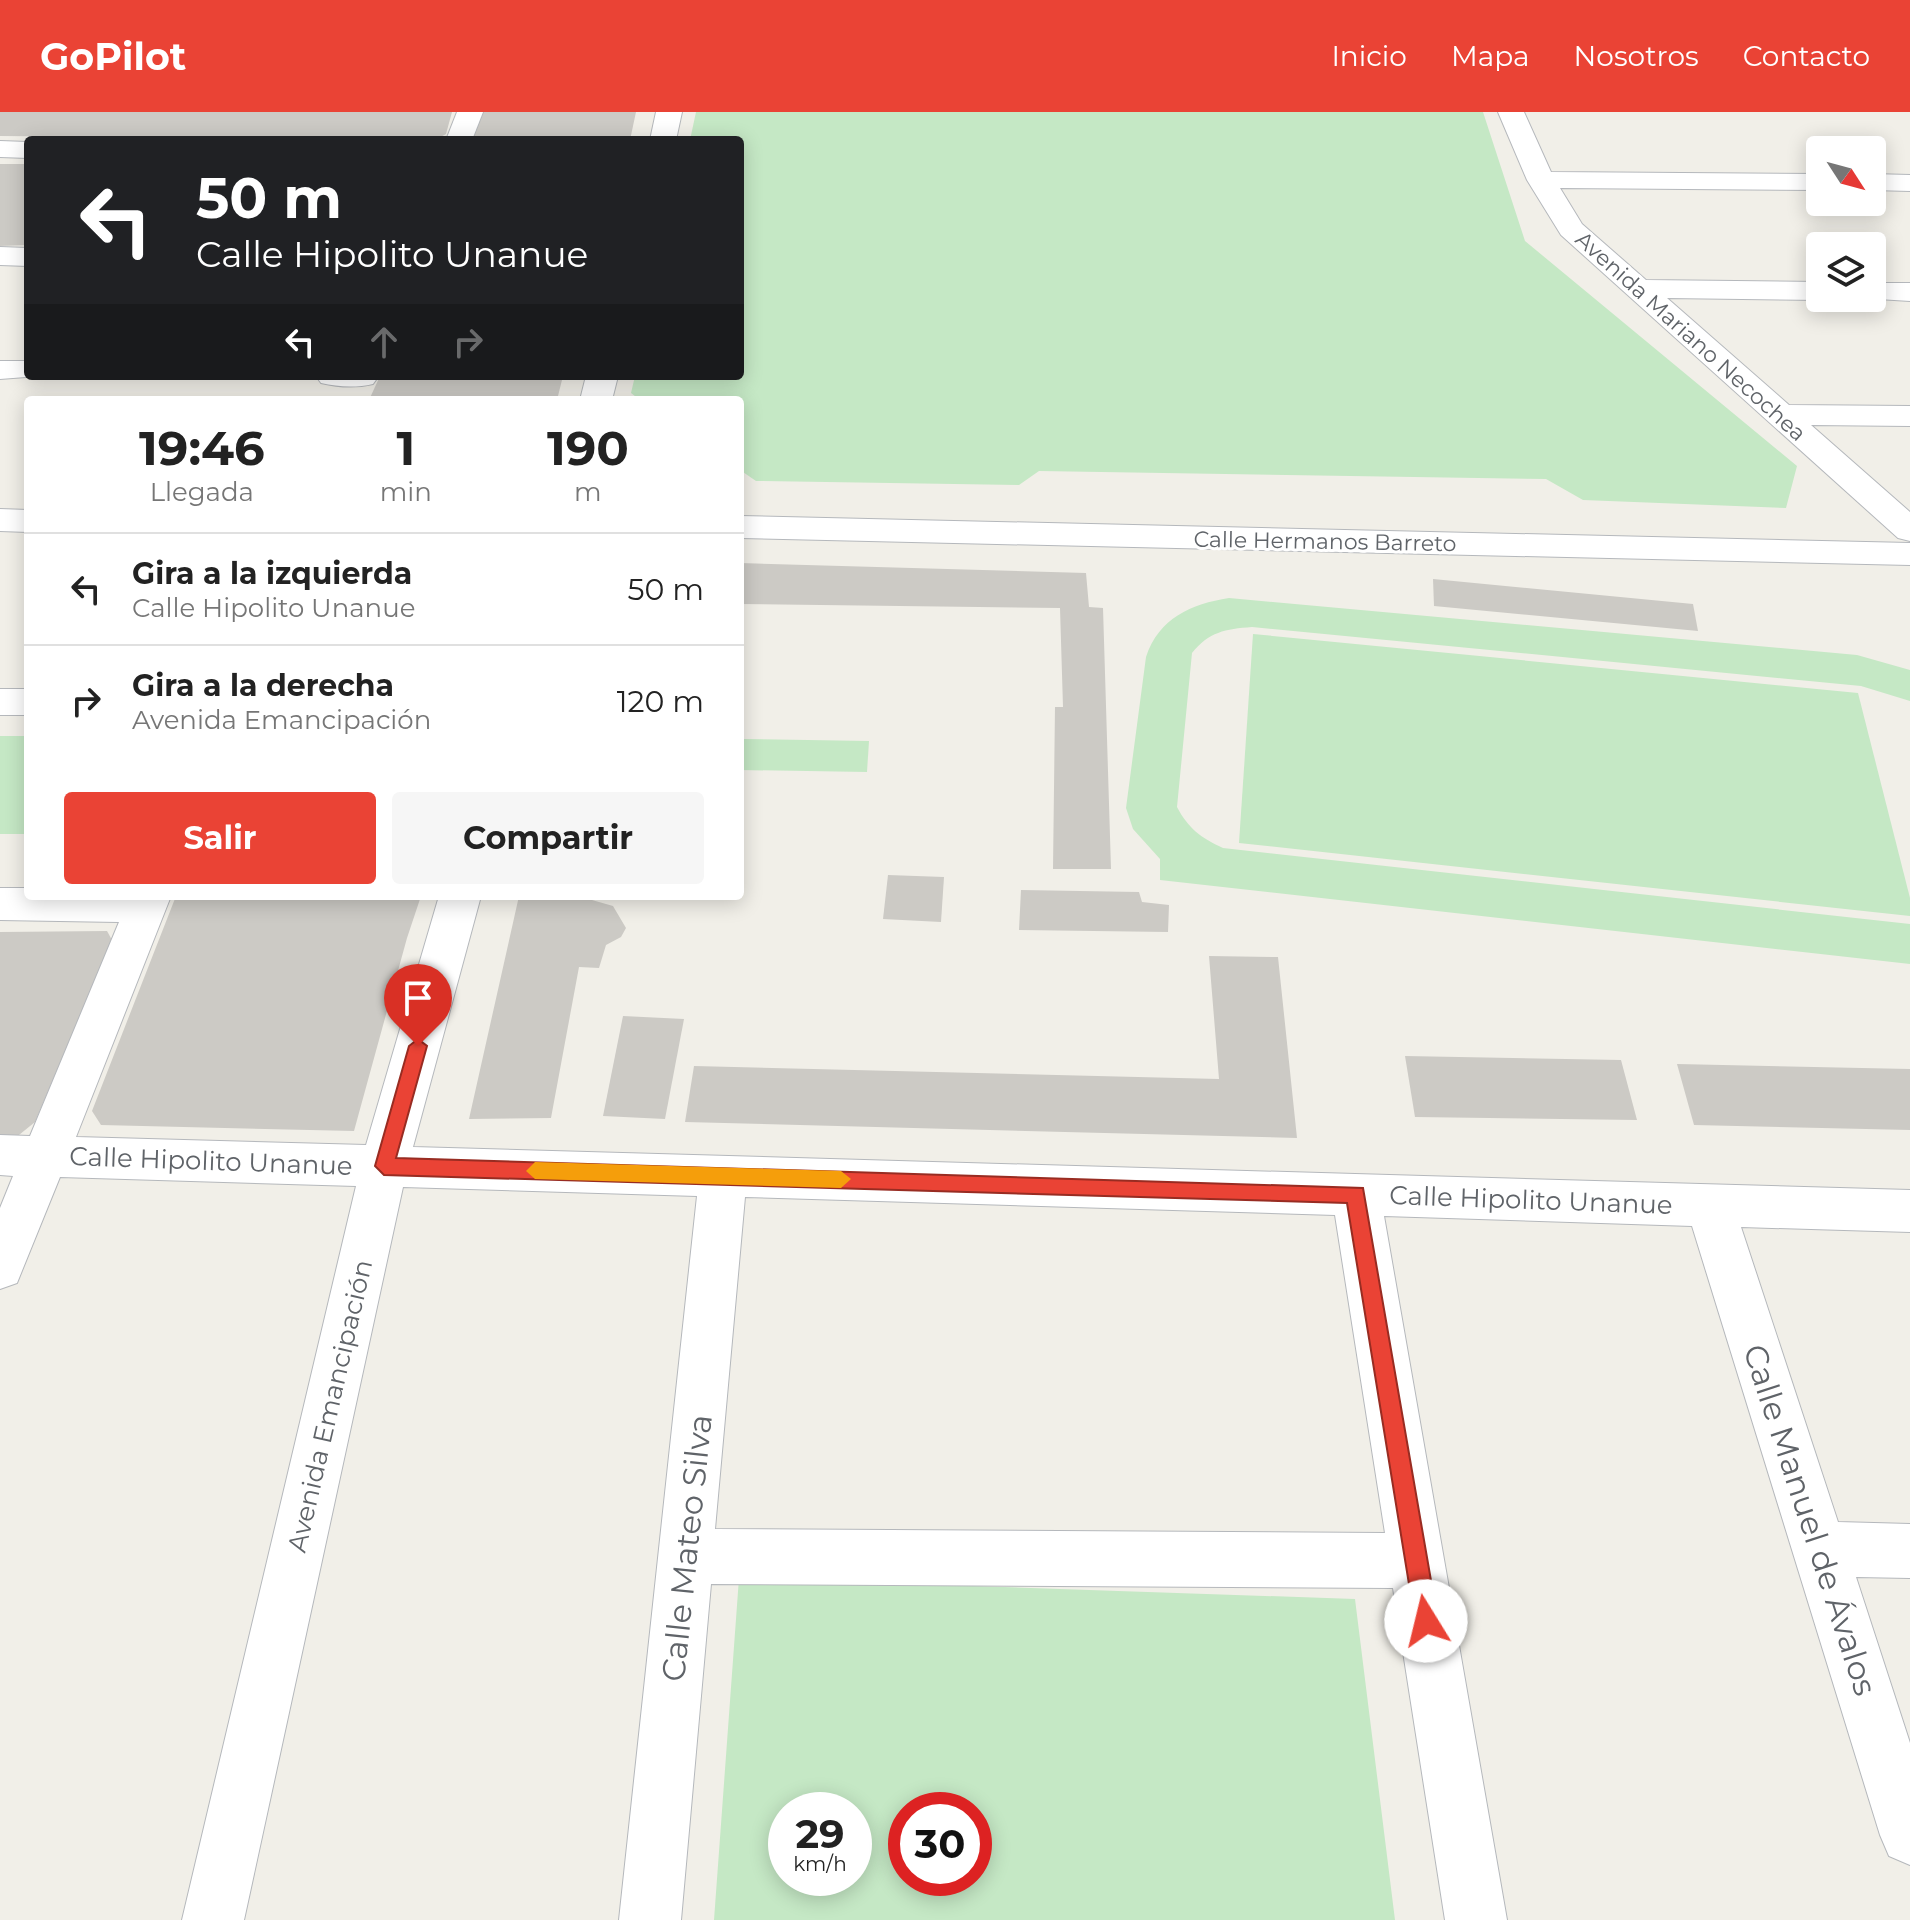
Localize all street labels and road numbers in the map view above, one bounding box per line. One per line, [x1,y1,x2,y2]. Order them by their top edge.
street label: Avenida Mariano Necochea [1570,226,1811,447]
street label: Calle Hermanos Barreto [1193,526,1457,557]
street label: Calle Hipolito Unanue [69,1140,353,1182]
street label: Calle Hipolito Unanue [1389,1179,1673,1221]
street label: Avenida Emancipación [281,1257,379,1555]
street label: Calle Manuel de Ávalos [1735,1340,1886,1700]
street label: Calle Mateo Silva [653,1412,720,1683]

